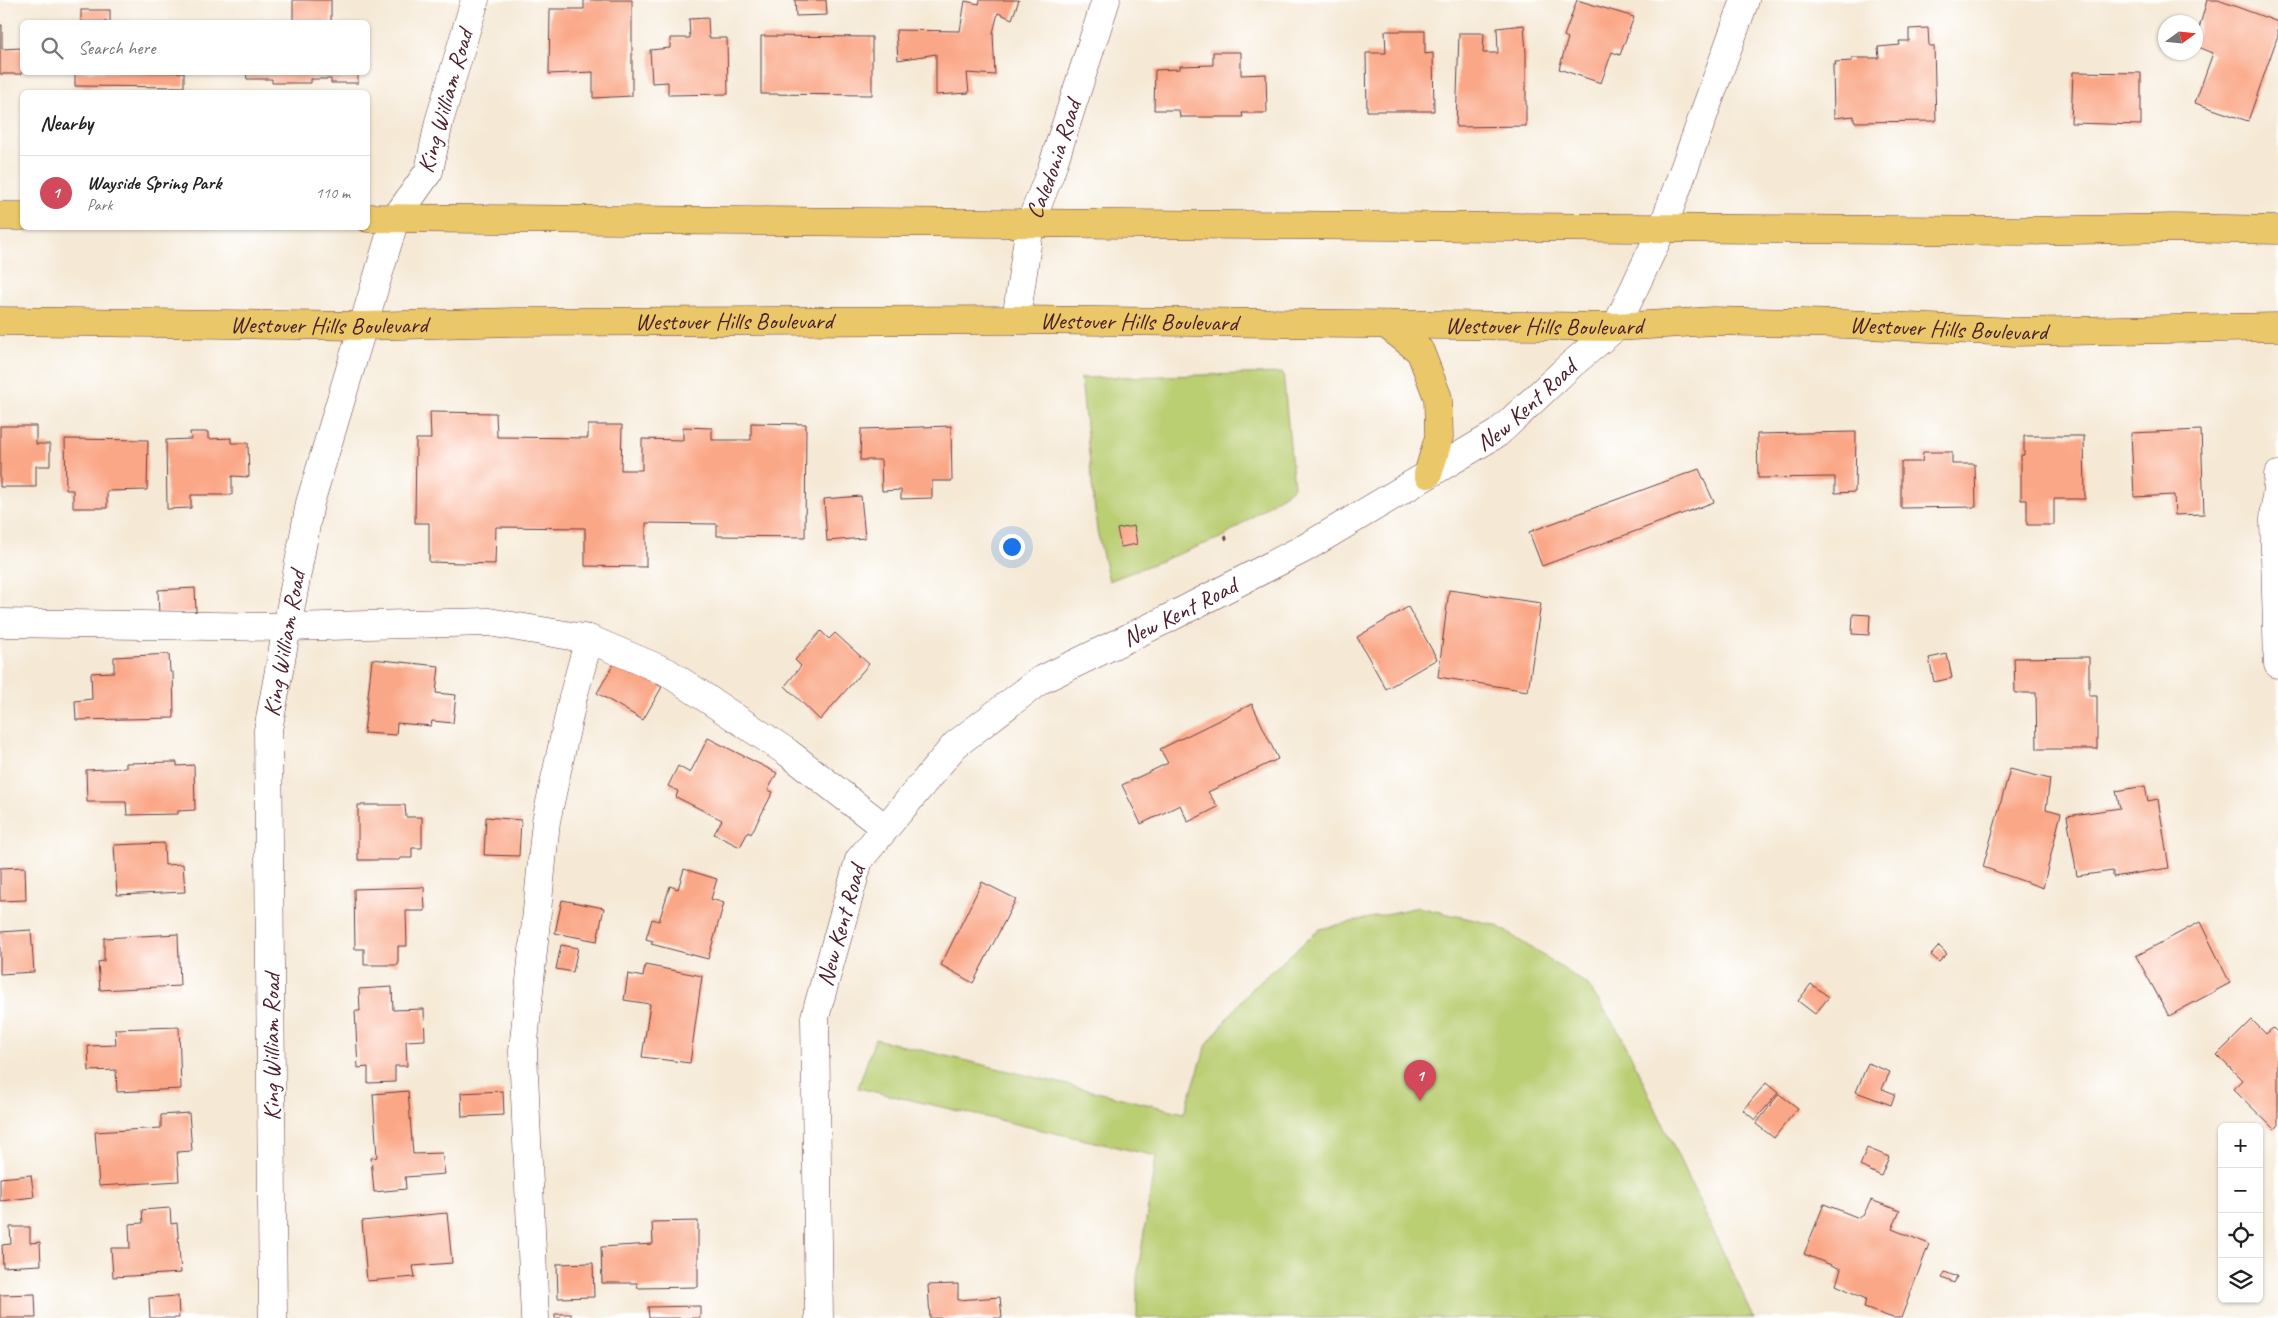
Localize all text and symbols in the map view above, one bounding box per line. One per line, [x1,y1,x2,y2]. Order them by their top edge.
north arrow [2158,15,2203,60]
search box [20,20,370,75]
street label: King William Road [410,23,481,176]
icon: search [38,34,66,62]
text: Search here [78,36,155,60]
street label: Caledonia Road [1019,93,1089,223]
text: Nearby [40,110,93,136]
text: Wayside Spring Park [87,171,221,195]
text: 1 [52,183,60,203]
text: 110 m [316,183,350,203]
text: Park [87,195,112,215]
street label: Westover Hills Boulevard [1040,305,1242,338]
street label: Westover Hills Boulevard [635,306,836,337]
street label: Westover Hills Boulevard [230,309,432,341]
street label: Westover Hills Boulevard [1849,309,2051,347]
street label: Westover Hills Boulevard [1445,310,1647,342]
street label: New Kent Road [1471,350,1585,458]
your location [999,534,1025,560]
street label: King William Road [256,565,313,719]
street label: New Kent Road [1117,569,1245,653]
street label: New Kent Road [809,858,873,989]
street label: King William Road [256,970,286,1121]
pin: 1 [1404,1060,1436,1101]
map controls [2218,1123,2263,1303]
button: + [2218,1123,2263,1168]
button: − [2218,1168,2263,1213]
button: locate [2218,1213,2263,1258]
button: layers [2218,1258,2263,1303]

